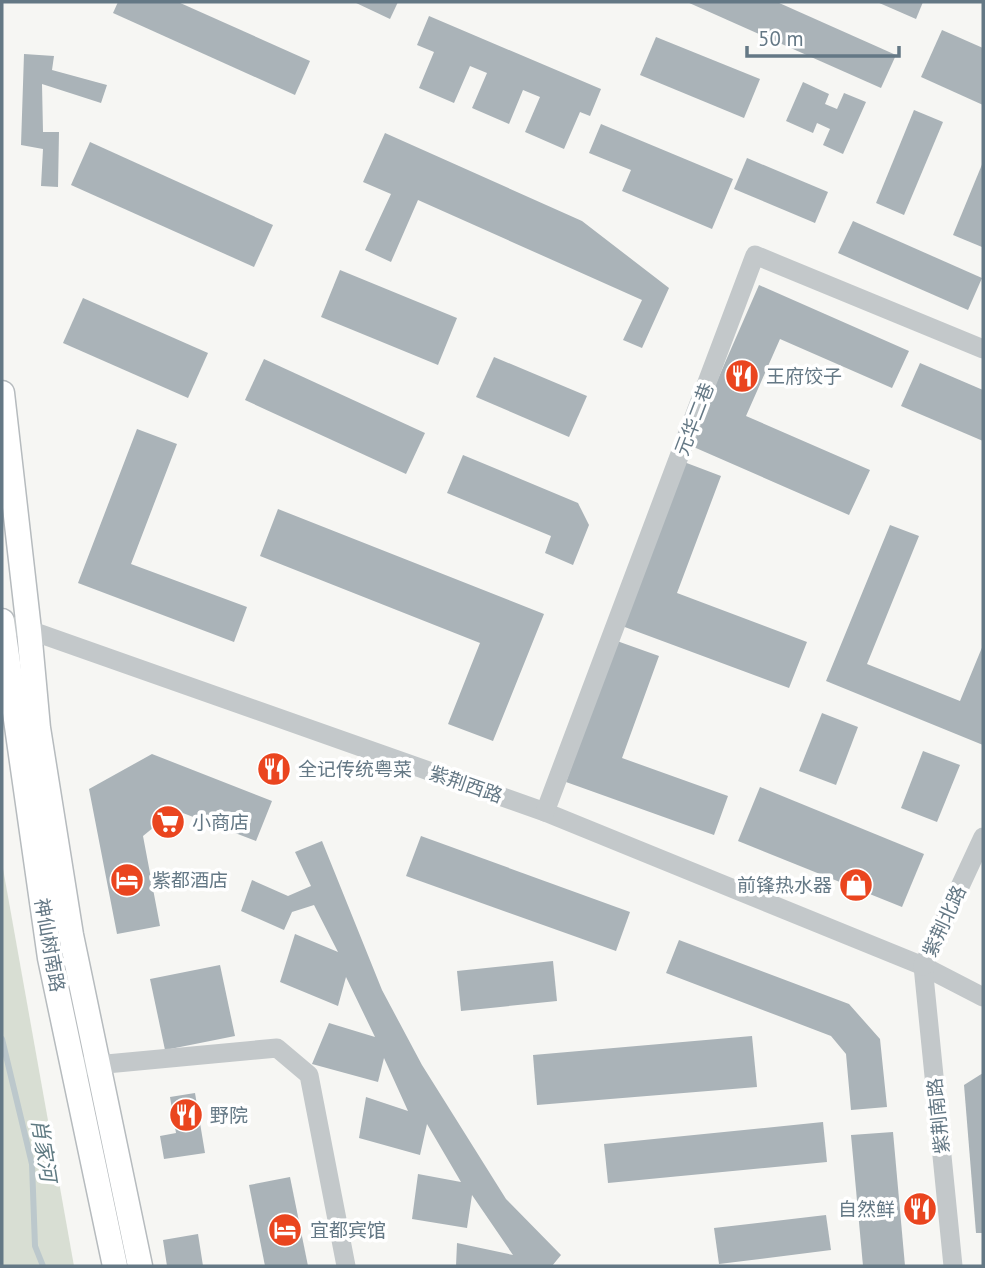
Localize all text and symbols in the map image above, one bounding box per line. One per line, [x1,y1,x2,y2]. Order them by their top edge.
scale bar [747,14,899,58]
text: 50 m [758,25,804,52]
restaurant icon: 王府饺子 [723,357,761,395]
place label: 王府饺子 [766,364,842,388]
street label: 元华二巷 [669,379,719,459]
restaurant icon: 全记传统粤菜 [255,750,293,788]
place label: 全记传统粤菜 [298,757,412,781]
street label: 紫荆西路 [426,760,506,808]
supermarket icon: 小商店 [149,803,187,841]
place label: 小商店 [192,810,249,834]
hotel icon: 紫都酒店 [108,861,146,899]
shop icon: 前锋热水器 [837,866,875,904]
place label: 紫都酒店 [152,868,228,892]
place label: 前锋热水器 [737,873,832,897]
street label: 紫荆北路 [917,881,971,961]
street label: 神仙树南路 [30,896,70,994]
street label: 紫荆南路 [922,1077,954,1155]
restaurant icon: 野院 [167,1096,205,1134]
place label: 野院 [210,1103,248,1127]
water label: 肖家河 [26,1117,63,1187]
restaurant icon: 自然鲜 [901,1190,939,1228]
place label: 自然鲜 [838,1197,895,1221]
hotel icon: 宜都宾馆 [266,1211,304,1249]
place label: 宜都宾馆 [310,1218,386,1242]

